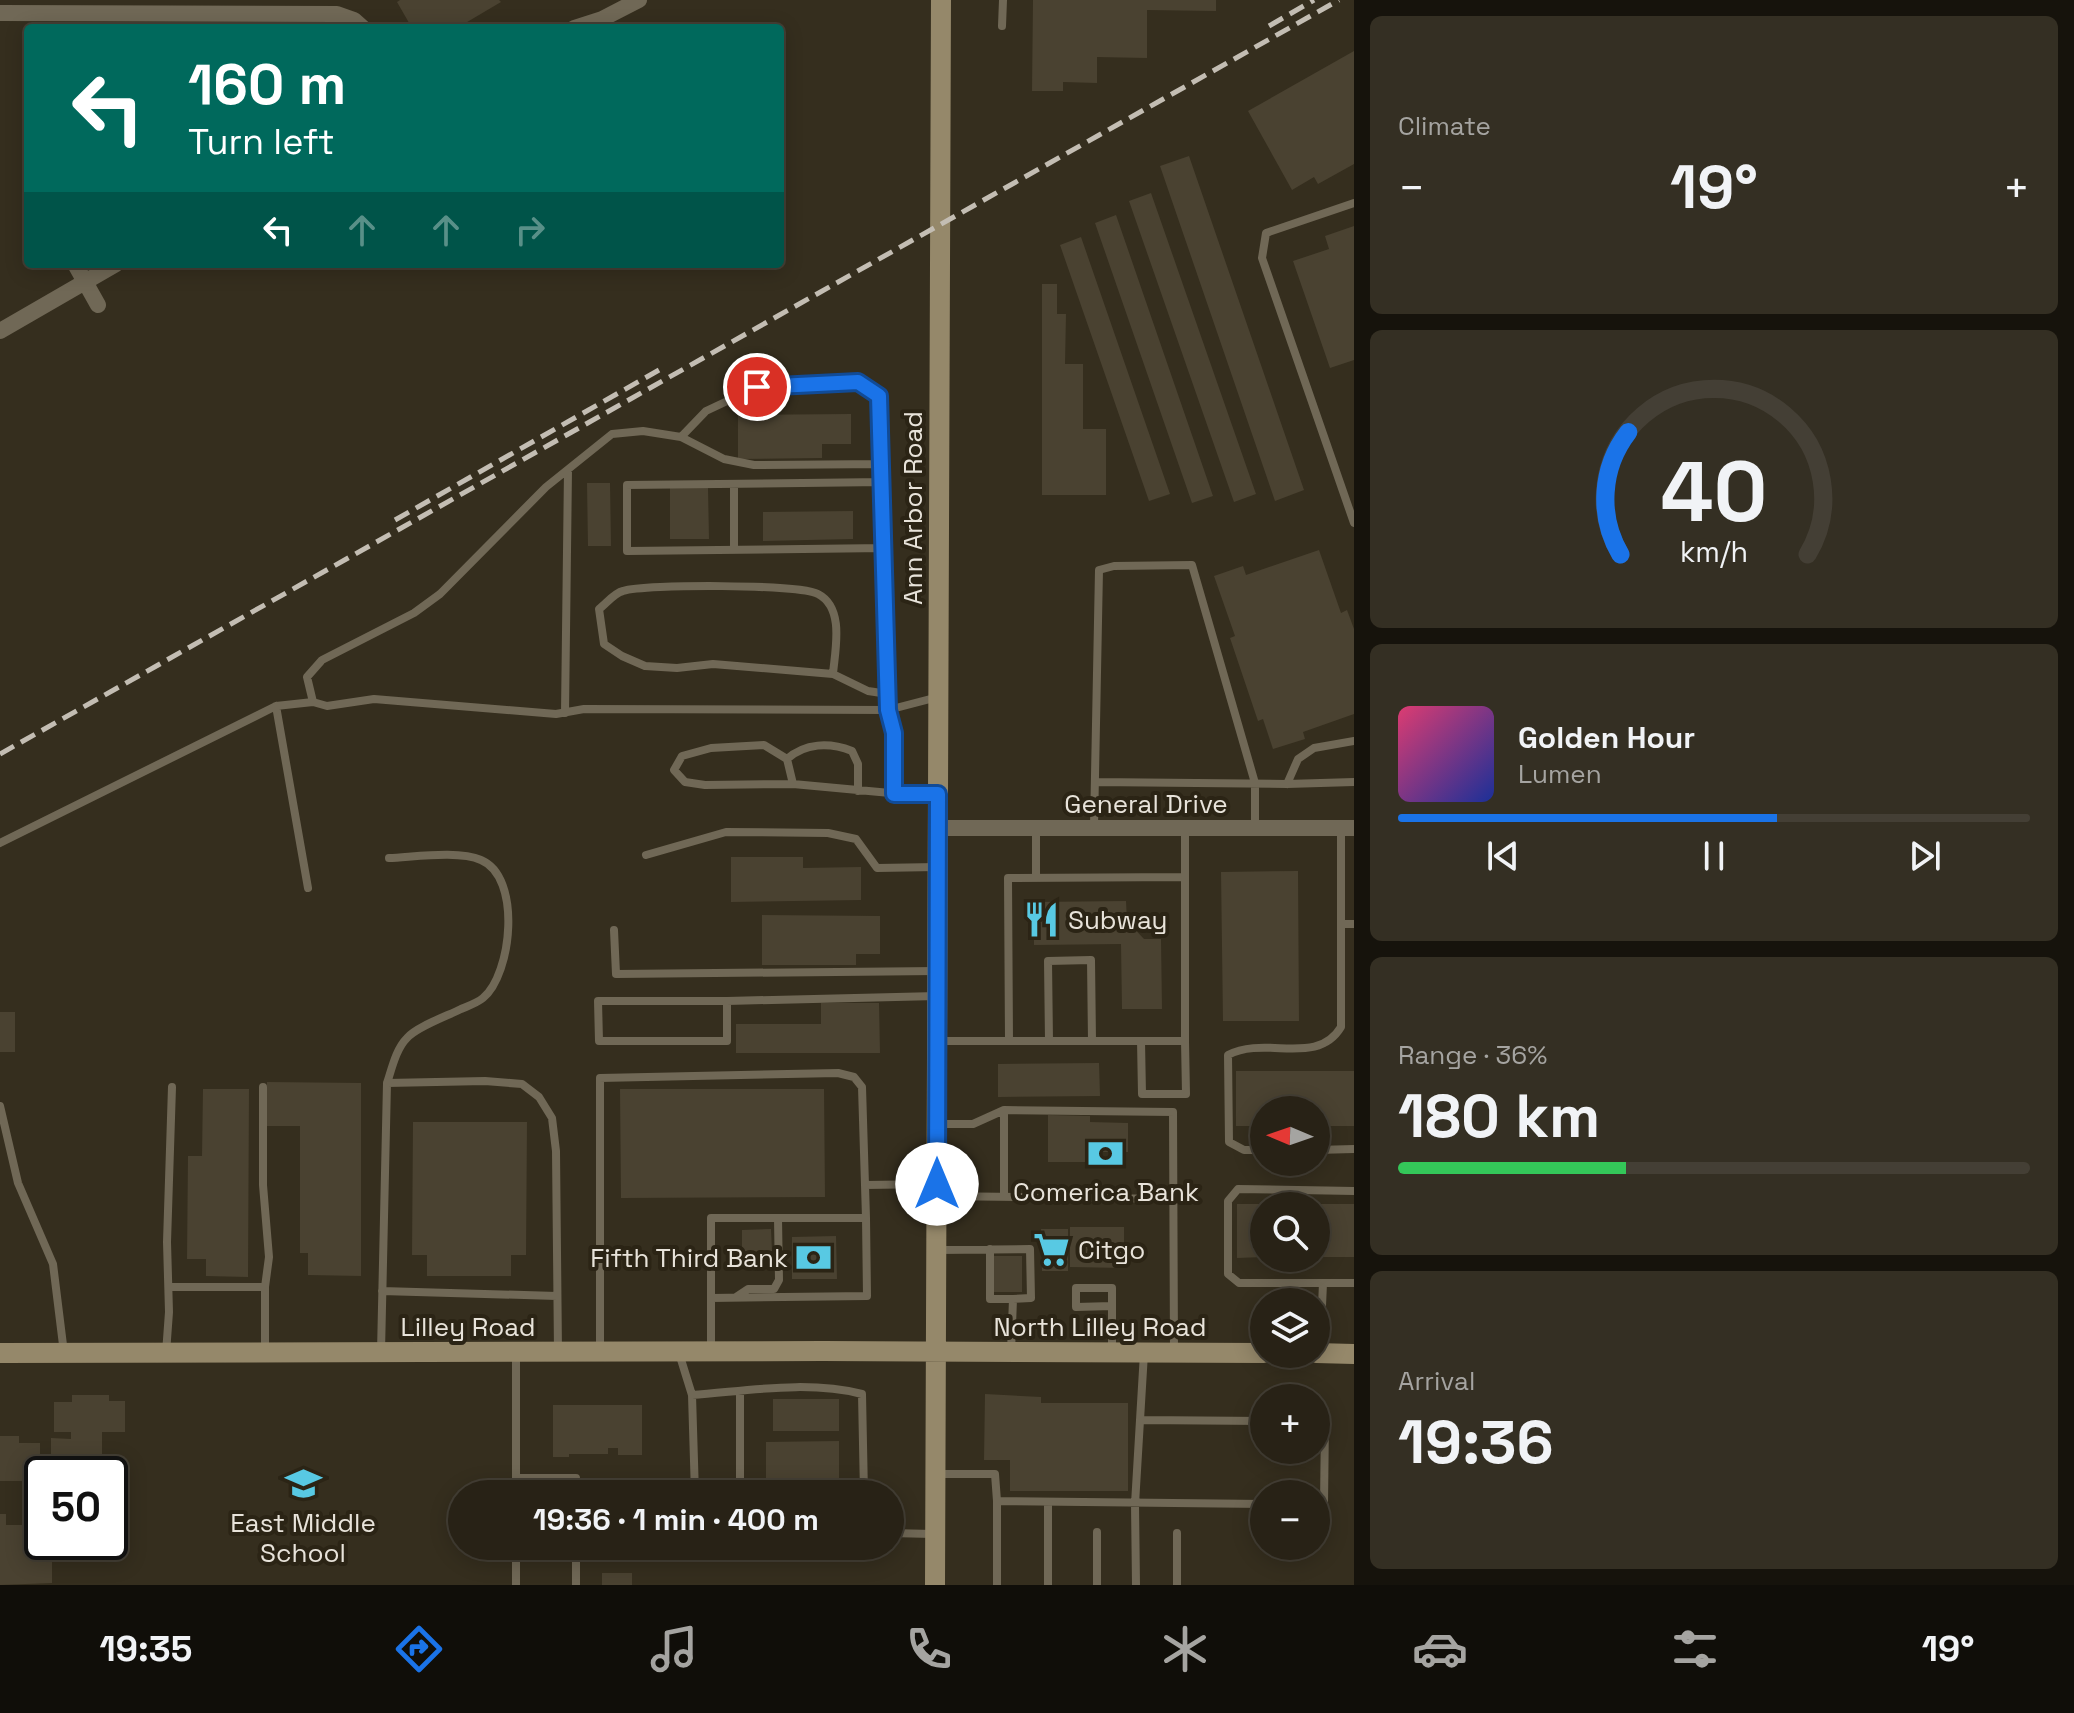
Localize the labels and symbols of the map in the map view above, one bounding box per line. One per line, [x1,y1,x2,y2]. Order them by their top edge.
pin [723,353,791,421]
street label: Ann Arbor Road [896,411,930,605]
street label: General Drive [1064,787,1228,821]
restaurant icon: Subway [1023,901,1061,939]
place label: Subway [1068,903,1167,937]
north arrow [1250,1096,1330,1176]
bank icon: Comerica Bank [1087,1134,1125,1172]
position arrow [895,1142,979,1226]
place label: Comerica Bank [1013,1175,1199,1209]
supermarket icon: Citgo [1033,1231,1071,1269]
place label: Citgo [1078,1233,1145,1267]
bank icon: Fifth Third Bank [795,1239,833,1277]
place label: Fifth Third Bank [590,1241,788,1275]
street label: Lilley Road [400,1310,536,1344]
street label: North Lilley Road [994,1310,1206,1344]
speed limit sign: 50 [24,1456,128,1560]
school or university icon: East Middle School [284,1465,322,1503]
place label: East Middle School [230,1506,376,1570]

